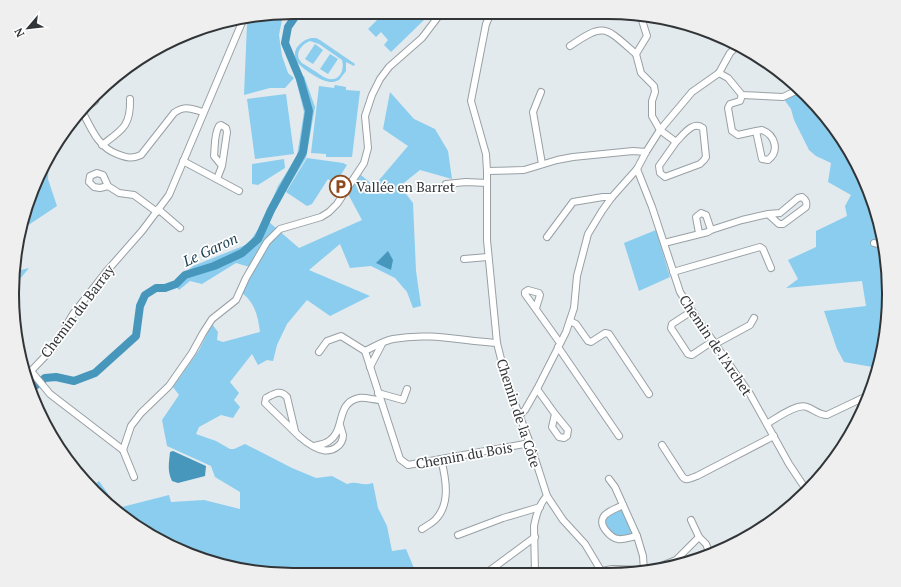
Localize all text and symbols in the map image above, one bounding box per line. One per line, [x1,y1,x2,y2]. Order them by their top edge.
north arrow [8,8,48,48]
text: N [11,25,27,40]
parking icon: Vallée en Barret [328,173,354,199]
place label: Vallée en Barret [356,177,456,196]
water label: Le Garon [178,228,241,271]
street label: Chemin du Barray [36,260,119,361]
street label: Chemin de l'Archet [675,291,757,400]
street label: Chemin de la Côte [492,356,546,470]
street label: Chemin du Bois [414,437,514,473]

